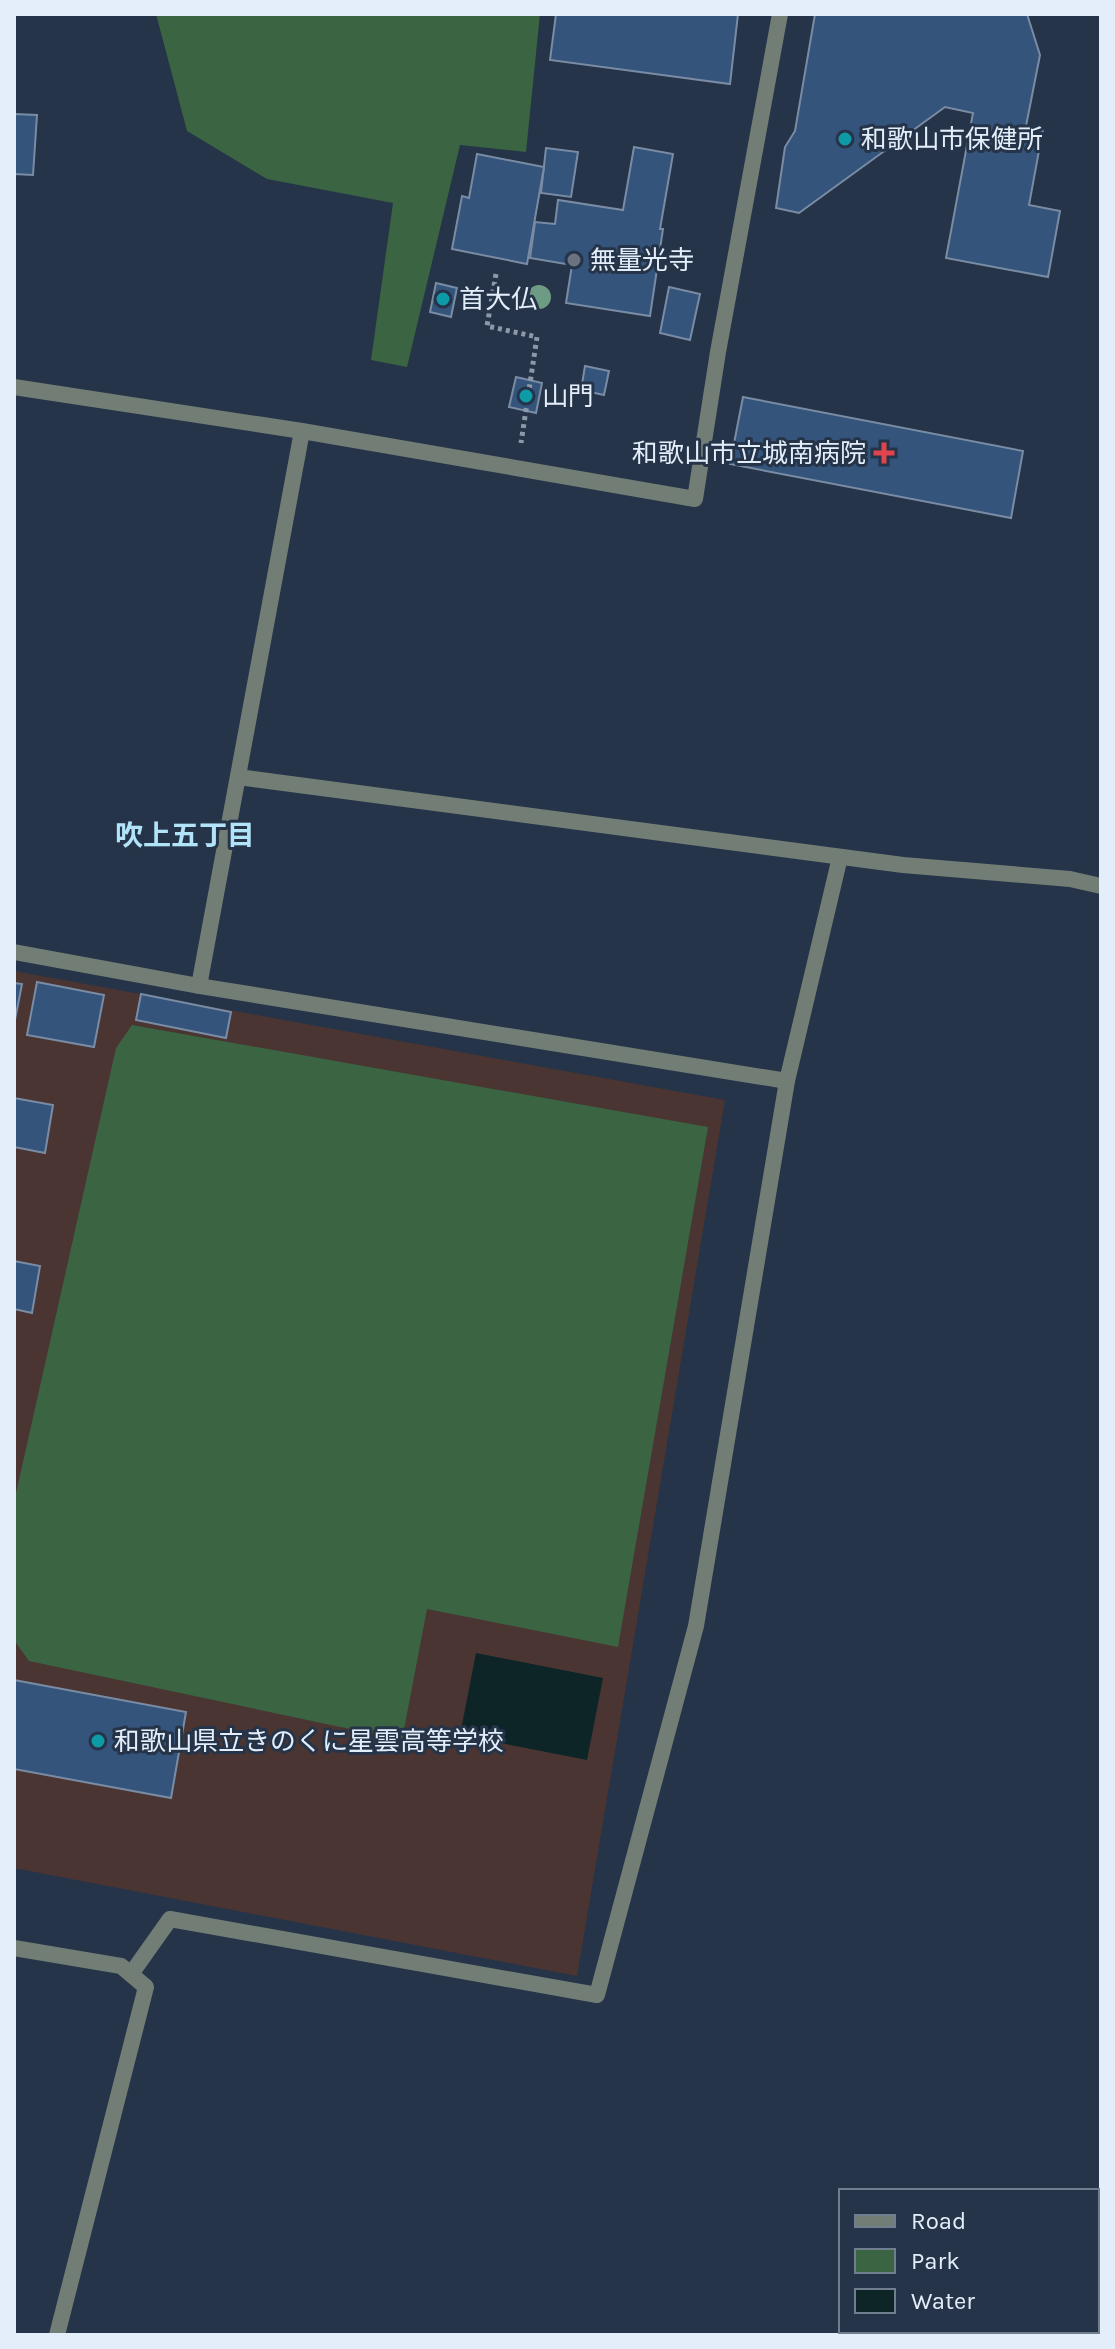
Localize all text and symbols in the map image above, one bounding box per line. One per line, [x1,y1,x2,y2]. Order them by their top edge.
place label: 和歌山市保健所 [861,124,1043,155]
marker: 和歌山市保健所 [836,130,854,148]
place label: 無量光寺 [590,245,694,276]
marker: 無量光寺 [565,251,583,269]
place label: 首大仏 [459,284,537,315]
marker: 首大仏 [434,290,452,308]
place label: 山門 [542,381,594,412]
marker: 山門 [517,387,535,405]
place label: 和歌山市立城南病院 [632,438,866,469]
marker: 和歌山市立城南病院 [873,442,895,464]
district label: 吹上五丁目 [115,819,255,852]
place label: 和歌山県立きのくに星雲高等学校 [114,1726,504,1757]
marker: 和歌山県立きのくに星雲高等学校 [89,1732,107,1750]
legend [839,2189,1099,2333]
text: Road [911,2207,966,2235]
text: Park [911,2247,960,2275]
text: Water [911,2287,975,2315]

